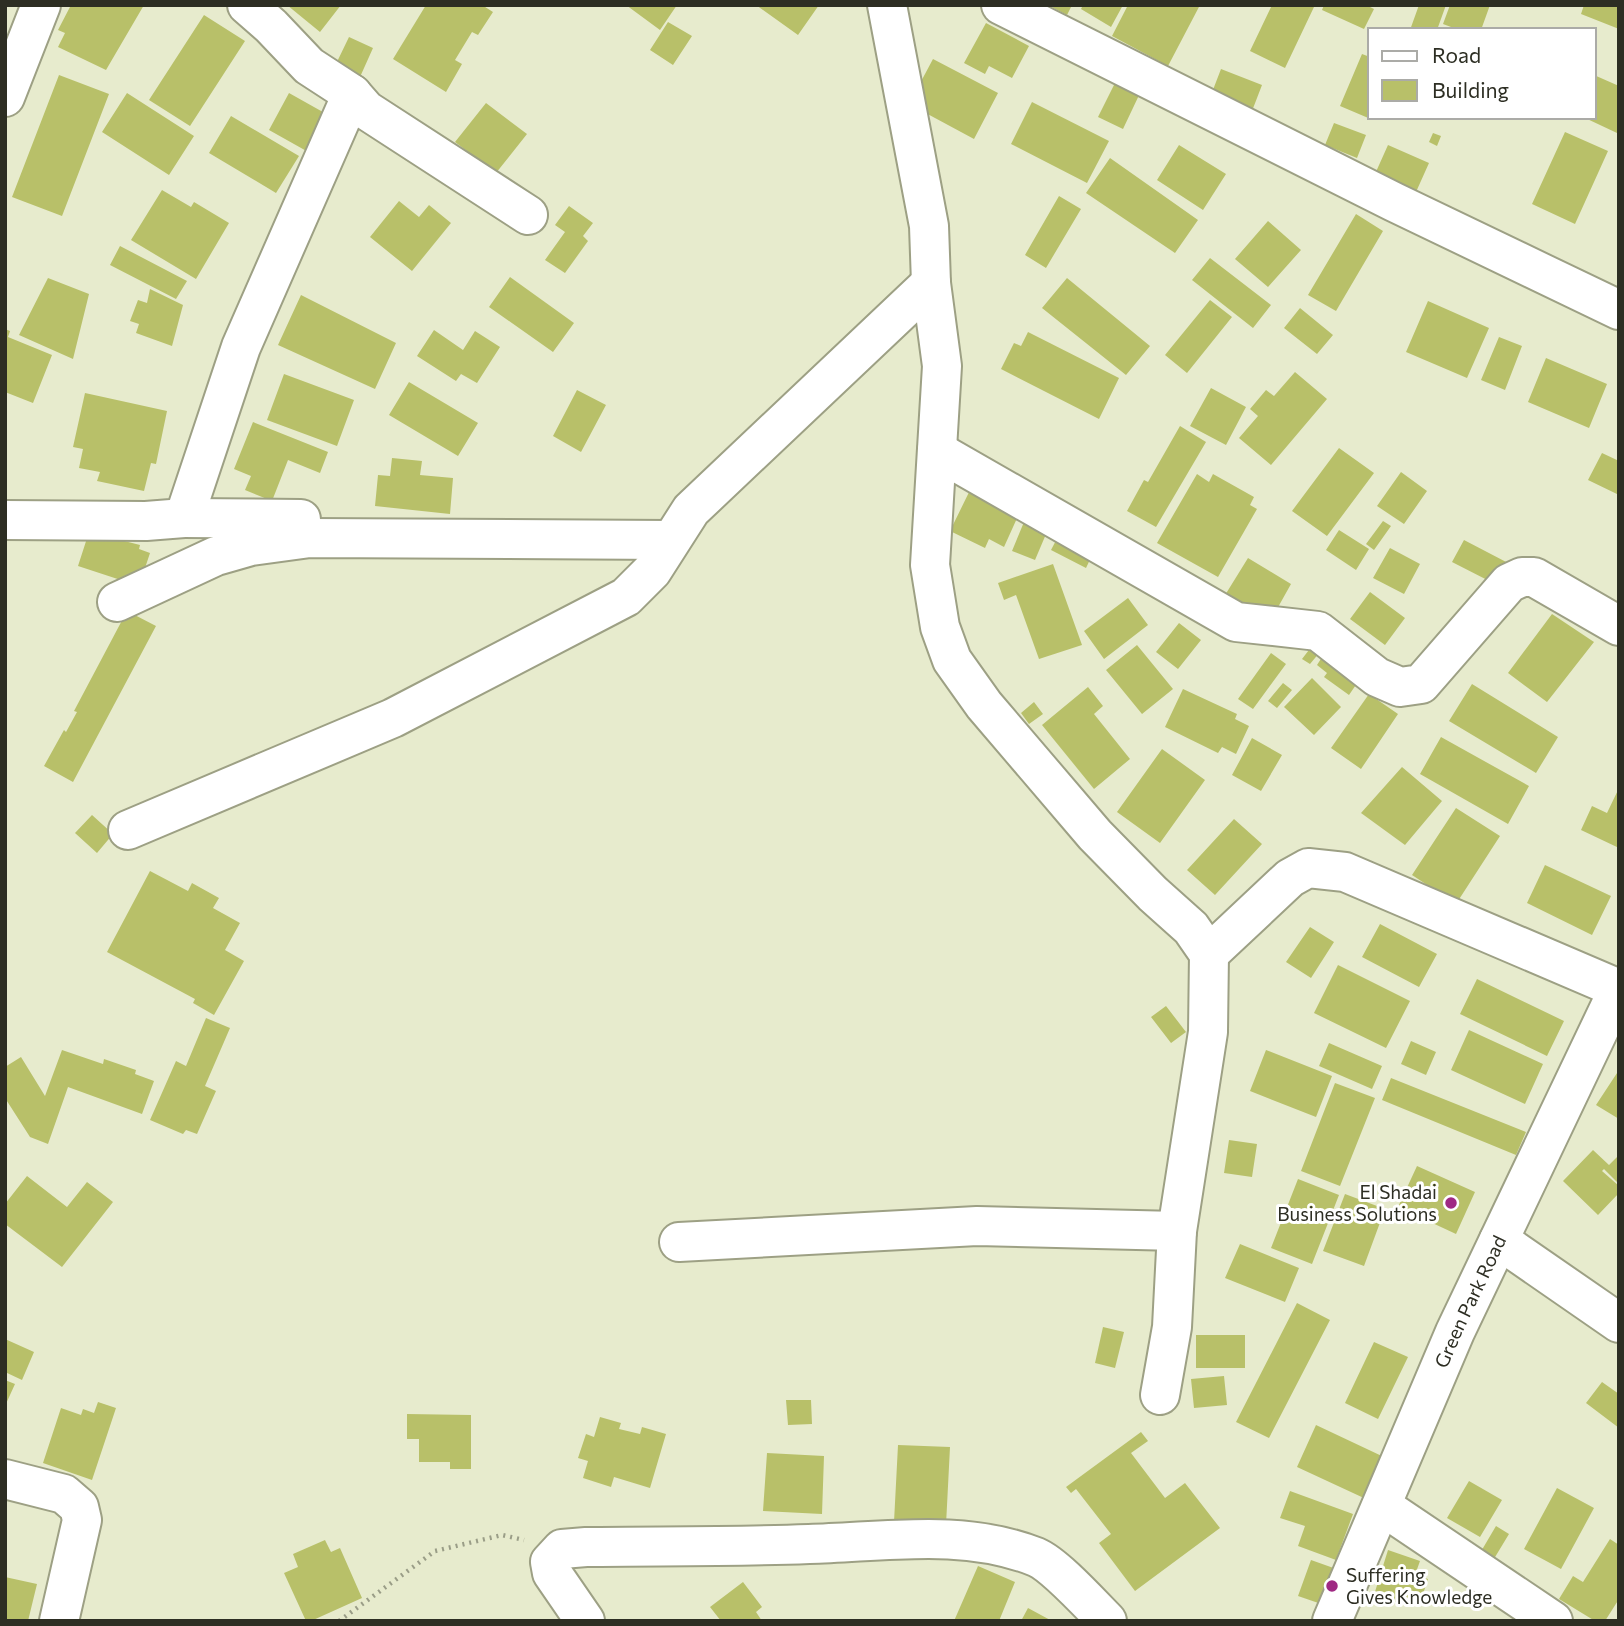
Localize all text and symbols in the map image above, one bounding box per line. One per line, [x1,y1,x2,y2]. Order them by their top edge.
legend [1368,28,1596,119]
text: Road [1432,42,1481,67]
text: Building [1432,77,1509,102]
place label: El Shadai Business Solutions [1277,1180,1437,1225]
marker: El Shadai Business Solutions [1443,1195,1459,1211]
street label: Green Park Road [1429,1231,1510,1371]
place label: Suffering Gives Knowledge [1346,1563,1492,1608]
marker: Suffering Gives Knowledge [1324,1578,1340,1594]

